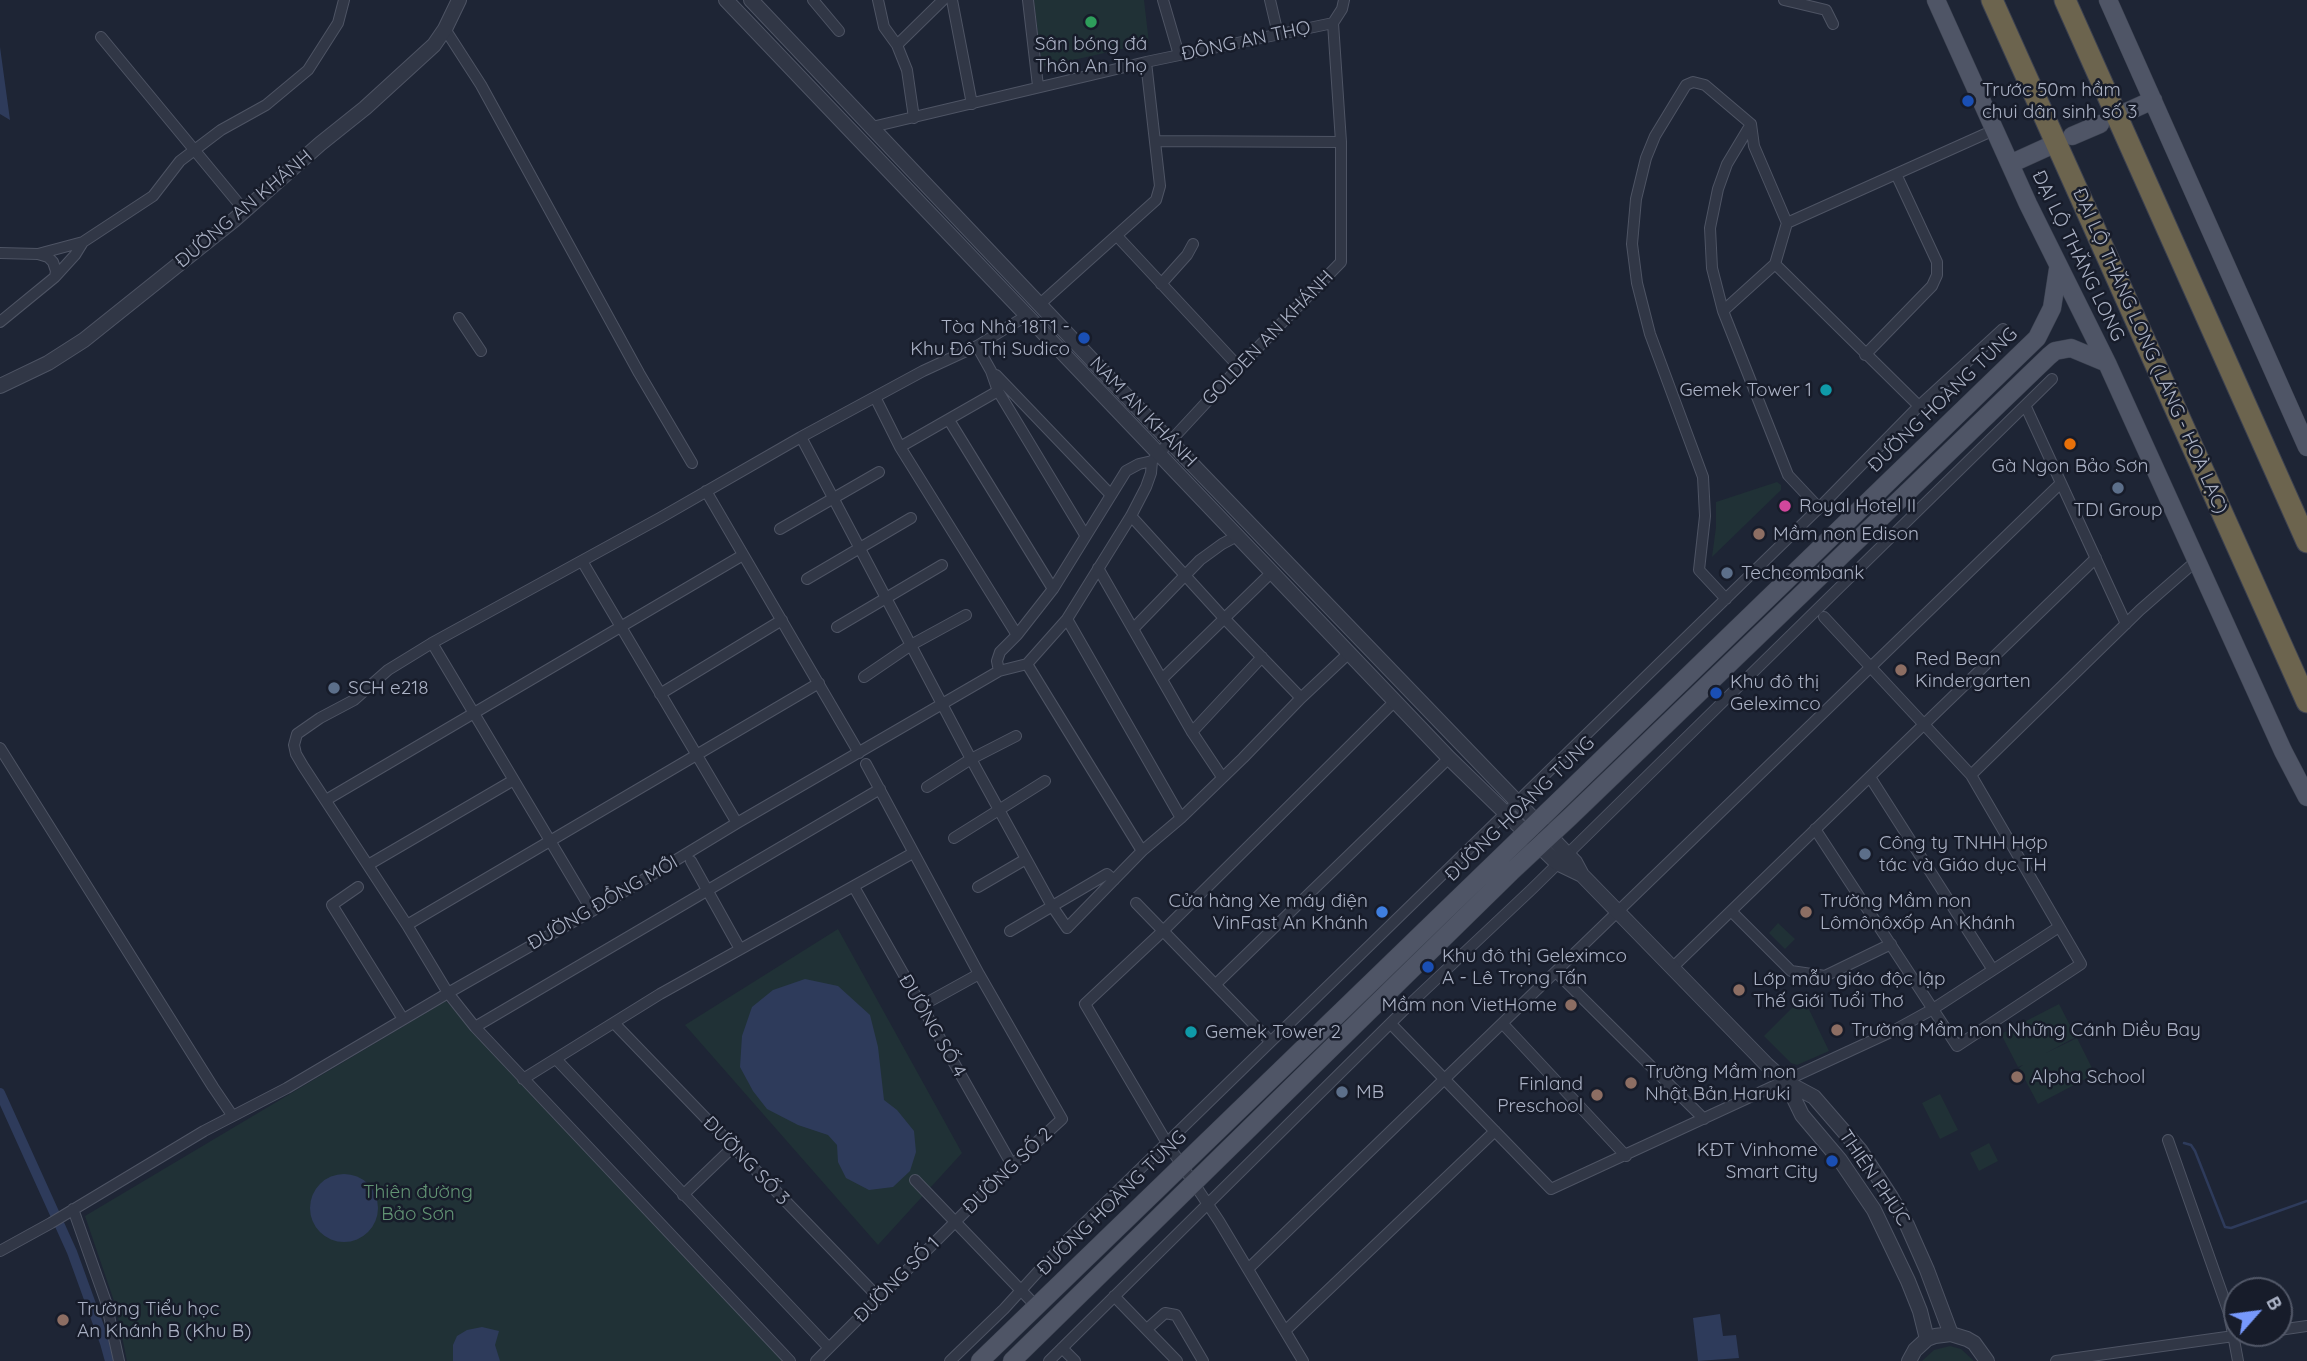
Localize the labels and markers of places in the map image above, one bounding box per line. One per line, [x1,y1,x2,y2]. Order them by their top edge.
marker: Sân bóng đá Thôn An Thọ [1083,14,1099,30]
place label: Sân bóng đá Thôn An Thọ [1035,33,1147,77]
place label: Trước 50m hầm chui dân sinh số 3 [1982,79,2137,123]
marker: Trước 50m hầm chui dân sinh số 3 [1960,93,1976,109]
place label: Tòa Nhà 18T1 - Khu Đô Thị Sudico [910,316,1070,360]
marker: Tòa Nhà 18T1 - Khu Đô Thị Sudico [1076,330,1092,346]
place label: Gemek Tower 1 [1679,379,1812,401]
marker: Gemek Tower 1 [1818,382,1834,398]
marker: Gà Ngon Bảo Sơn [2062,436,2078,452]
place label: Gà Ngon Bảo Sơn [1992,455,2148,477]
marker: TDI Group [2110,480,2126,496]
place label: Royal Hotel II [1799,495,1916,517]
marker: Royal Hotel II [1777,498,1793,514]
place label: TDI Group [2074,499,2162,521]
place label: Mầm non Edison [1773,523,1919,545]
marker: Mầm non Edison [1751,526,1767,542]
place label: Techcombank [1741,562,1864,584]
marker: Techcombank [1719,565,1735,581]
place label: Red Bean Kindergarten [1915,648,2031,692]
marker: Red Bean Kindergarten [1893,662,1909,678]
place label: Khu đô thị Geleximco [1730,671,1821,715]
place label: SCH e218 [348,677,429,699]
marker: SCH e218 [326,680,342,696]
marker: Khu đô thị Geleximco [1708,685,1724,701]
place label: Công ty TNHH Hợp tác và Giáo dục TH [1879,832,2048,876]
marker: Công ty TNHH Hợp tác và Giáo dục TH [1857,846,1873,862]
place label: Cửa hàng Xe máy điện VinFast An Khánh [1169,890,1368,934]
place label: Trường Mầm non Lômônôxốp An Khánh [1820,890,2015,934]
marker: Cửa hàng Xe máy điện VinFast An Khánh [1374,904,1390,920]
marker: Trường Mầm non Lômônôxốp An Khánh [1798,904,1814,920]
place label: Khu đô thị Geleximco A - Lê Trọng Tấn [1442,945,1627,989]
marker: Khu đô thị Geleximco A - Lê Trọng Tấn [1420,959,1436,975]
place label: Lớp mẫu giáo độc lập Thế Giới Tuổi Thơ [1753,968,1945,1012]
marker: Lớp mẫu giáo độc lập Thế Giới Tuổi Thơ [1731,982,1747,998]
place label: Mầm non VietHome [1382,994,1557,1016]
marker: Mầm non VietHome [1563,997,1579,1013]
place label: Trường Mầm non Những Cánh Diều Bay [1851,1019,2201,1041]
place label: Gemek Tower 2 [1205,1021,1341,1043]
marker: Trường Mầm non Những Cánh Diều Bay [1829,1022,1845,1038]
marker: Gemek Tower 2 [1183,1024,1199,1040]
place label: Trường Mầm non Nhật Bản Haruki [1645,1061,1796,1105]
place label: Alpha School [2031,1066,2145,1088]
marker: Alpha School [2009,1069,2025,1085]
place label: Finland Preschool [1497,1073,1583,1117]
marker: Trường Mầm non Nhật Bản Haruki [1623,1075,1639,1091]
place label: MB [1356,1081,1384,1103]
marker: MB [1334,1084,1350,1100]
marker: Finland Preschool [1589,1087,1605,1103]
place label: KĐT Vinhome Smart City [1697,1139,1818,1183]
marker: KĐT Vinhome Smart City [1824,1153,1840,1169]
place label: Trường Tiểu học An Khánh B (Khu B) [77,1298,251,1342]
marker: Trường Tiểu học An Khánh B (Khu B) [55,1312,71,1328]

